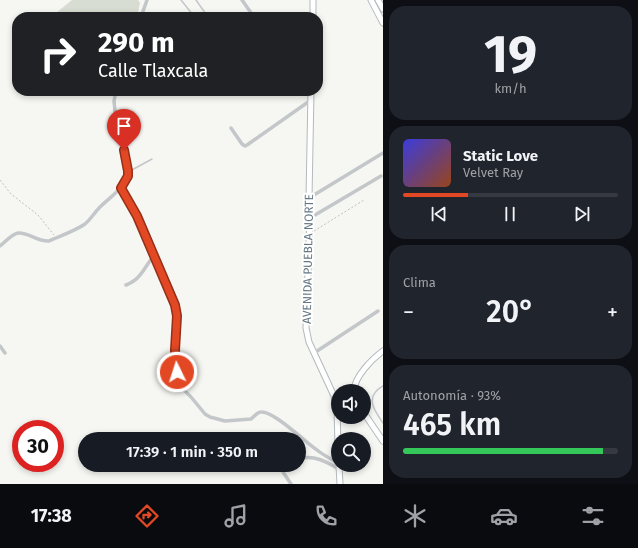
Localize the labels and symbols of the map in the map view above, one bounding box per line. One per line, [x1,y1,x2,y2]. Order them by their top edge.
pin [107,109,141,150]
street label: AVENIDA PUEBLA NORTE [300,194,316,324]
position arrow [156,351,198,393]
speed limit sign: 30 [12,420,64,472]

